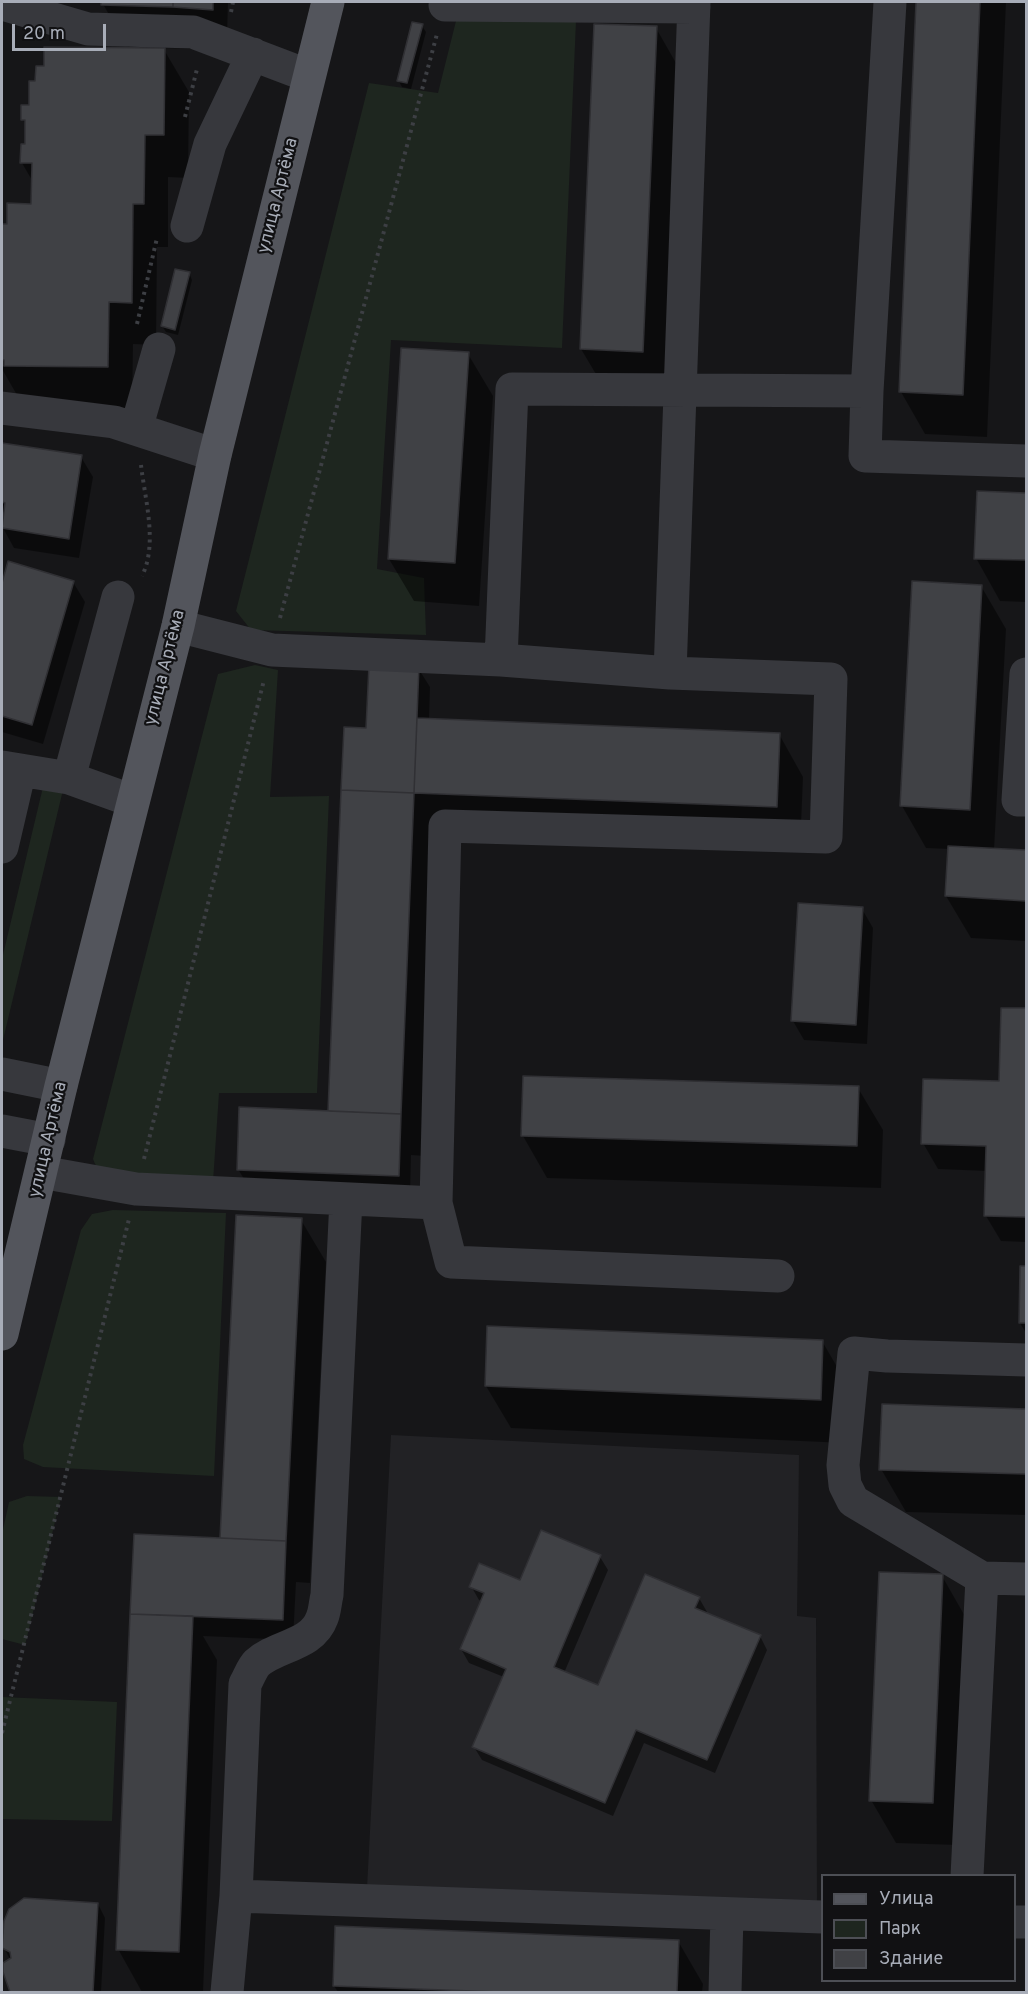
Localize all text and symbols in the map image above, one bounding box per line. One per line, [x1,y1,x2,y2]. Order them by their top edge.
scale bar [15,12,110,50]
text: 20 m [23,23,65,46]
street label: улица Артёма [254,136,304,256]
street label: улица Артёма [141,608,191,728]
street label: улица Артёма [25,1080,73,1200]
legend [821,1874,1016,1982]
text: Улица [879,1888,933,1911]
text: Парк [879,1918,921,1941]
text: Здание [879,1948,943,1971]

